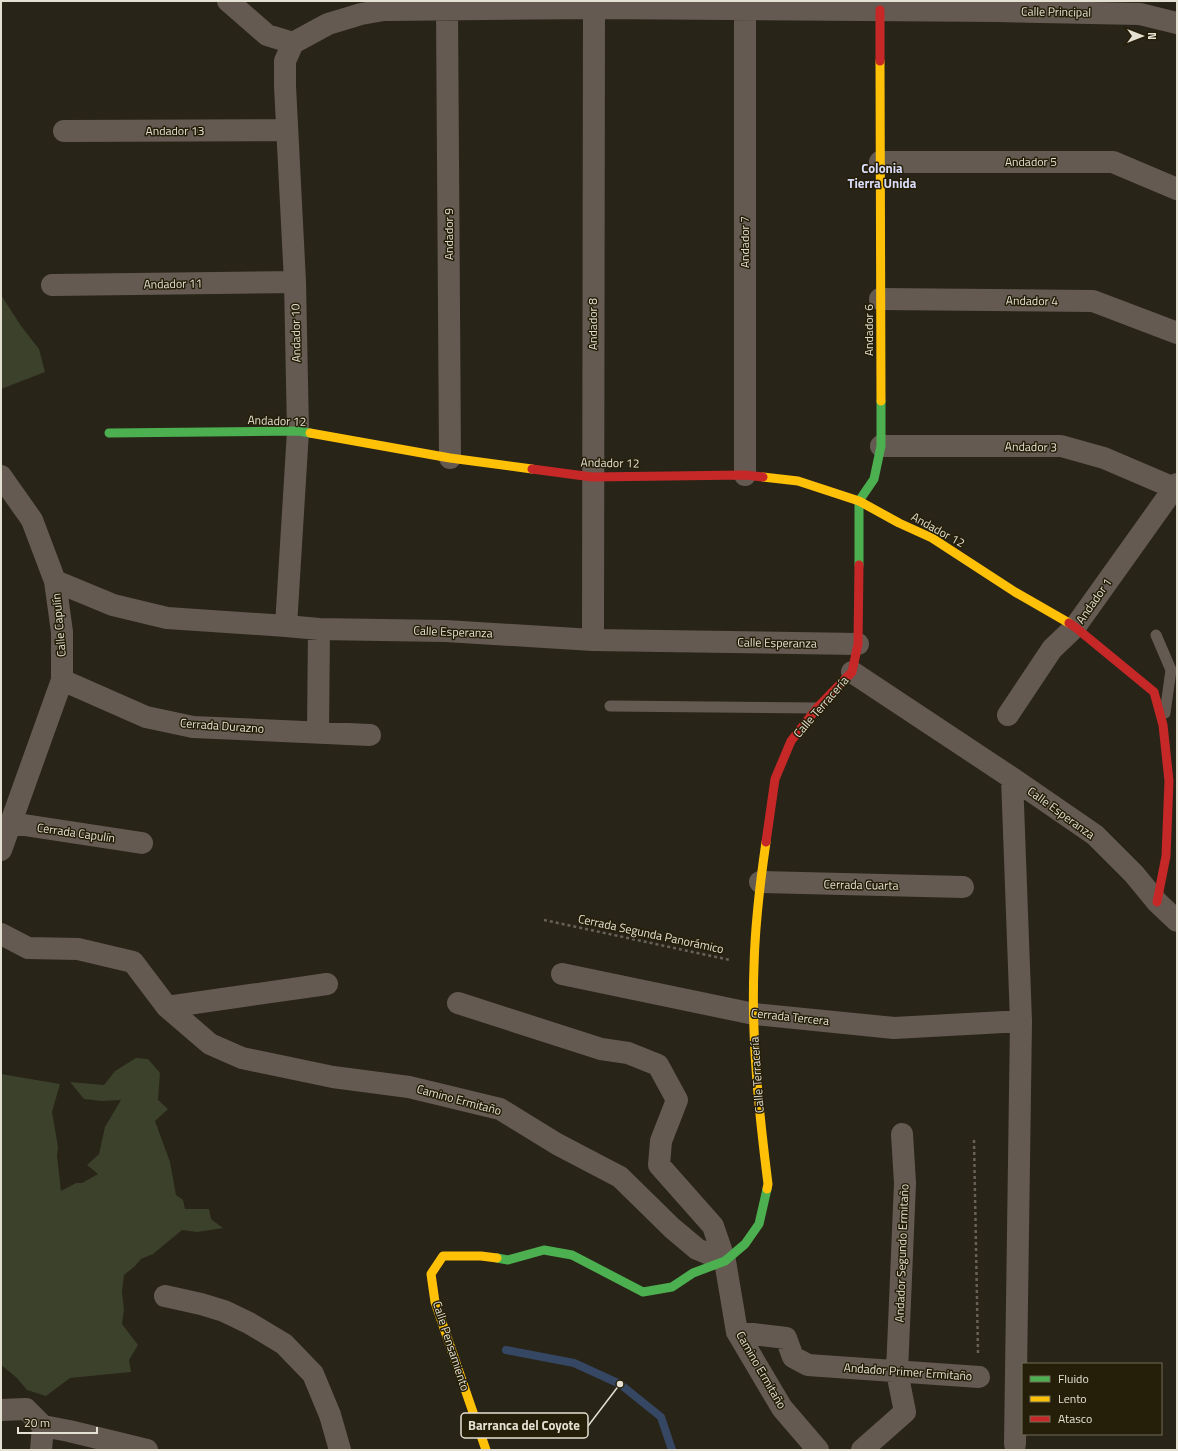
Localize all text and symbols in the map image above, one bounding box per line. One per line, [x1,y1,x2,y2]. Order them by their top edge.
street label: Calle Principal [1021,1,1091,22]
north arrow [1122,16,1162,56]
text: N [1144,32,1160,40]
street label: Andador 13 [146,121,204,140]
street label: Andador 5 [1005,152,1057,171]
district label: Colonia Tierra Unida [848,158,917,193]
street label: Andador 9 [439,208,458,260]
street label: Andador 7 [735,216,754,268]
street label: Andador 11 [143,273,203,294]
street label: Andador 4 [1006,291,1059,310]
street label: Andador 8 [583,298,602,350]
street label: Andador 10 [285,303,306,363]
street label: Andador 6 [859,304,878,356]
street label: Andador 12 [247,410,307,431]
street label: Andador 3 [1005,437,1057,456]
street label: Andador 12 [580,452,640,473]
street label: Andador 12 [908,507,969,552]
street label: Andador 1 [1071,574,1116,628]
street label: Calle Capulín [46,592,71,658]
street label: Calle Esperanza [413,621,493,642]
street label: Calle Esperanza [737,632,817,653]
street label: Calle Terracería [788,672,853,742]
street label: Cerrada Durazno [179,713,265,738]
street label: Calle Esperanza [1024,782,1099,844]
street label: Cerrada Capulín [36,818,116,847]
street label: Cerrada Cuarta [823,874,899,895]
street label: Cerrada Segunda Panorámico [576,909,726,958]
street label: Cerrada Tercera [750,1003,830,1030]
street label: Calle Terracería [744,1036,769,1114]
street label: Camino Ermitaño [415,1079,504,1120]
street label: Andador Segundo Ermitaño [890,1183,913,1323]
street label: Calle Pensamiento [428,1298,475,1393]
street label: Camino Ermitaño [731,1327,791,1412]
street label: Andador Primer Ermitaño [843,1358,973,1385]
legend [1022,1363,1162,1435]
text: Fluido [1058,1369,1089,1388]
text: Lento [1058,1389,1087,1408]
scale bar [18,1409,97,1435]
text: Atasco [1058,1409,1092,1428]
text: 20 m [24,1413,50,1432]
callout: Barranca del Coyote [461,1413,588,1438]
text: Barranca del Coyote [468,1415,580,1435]

